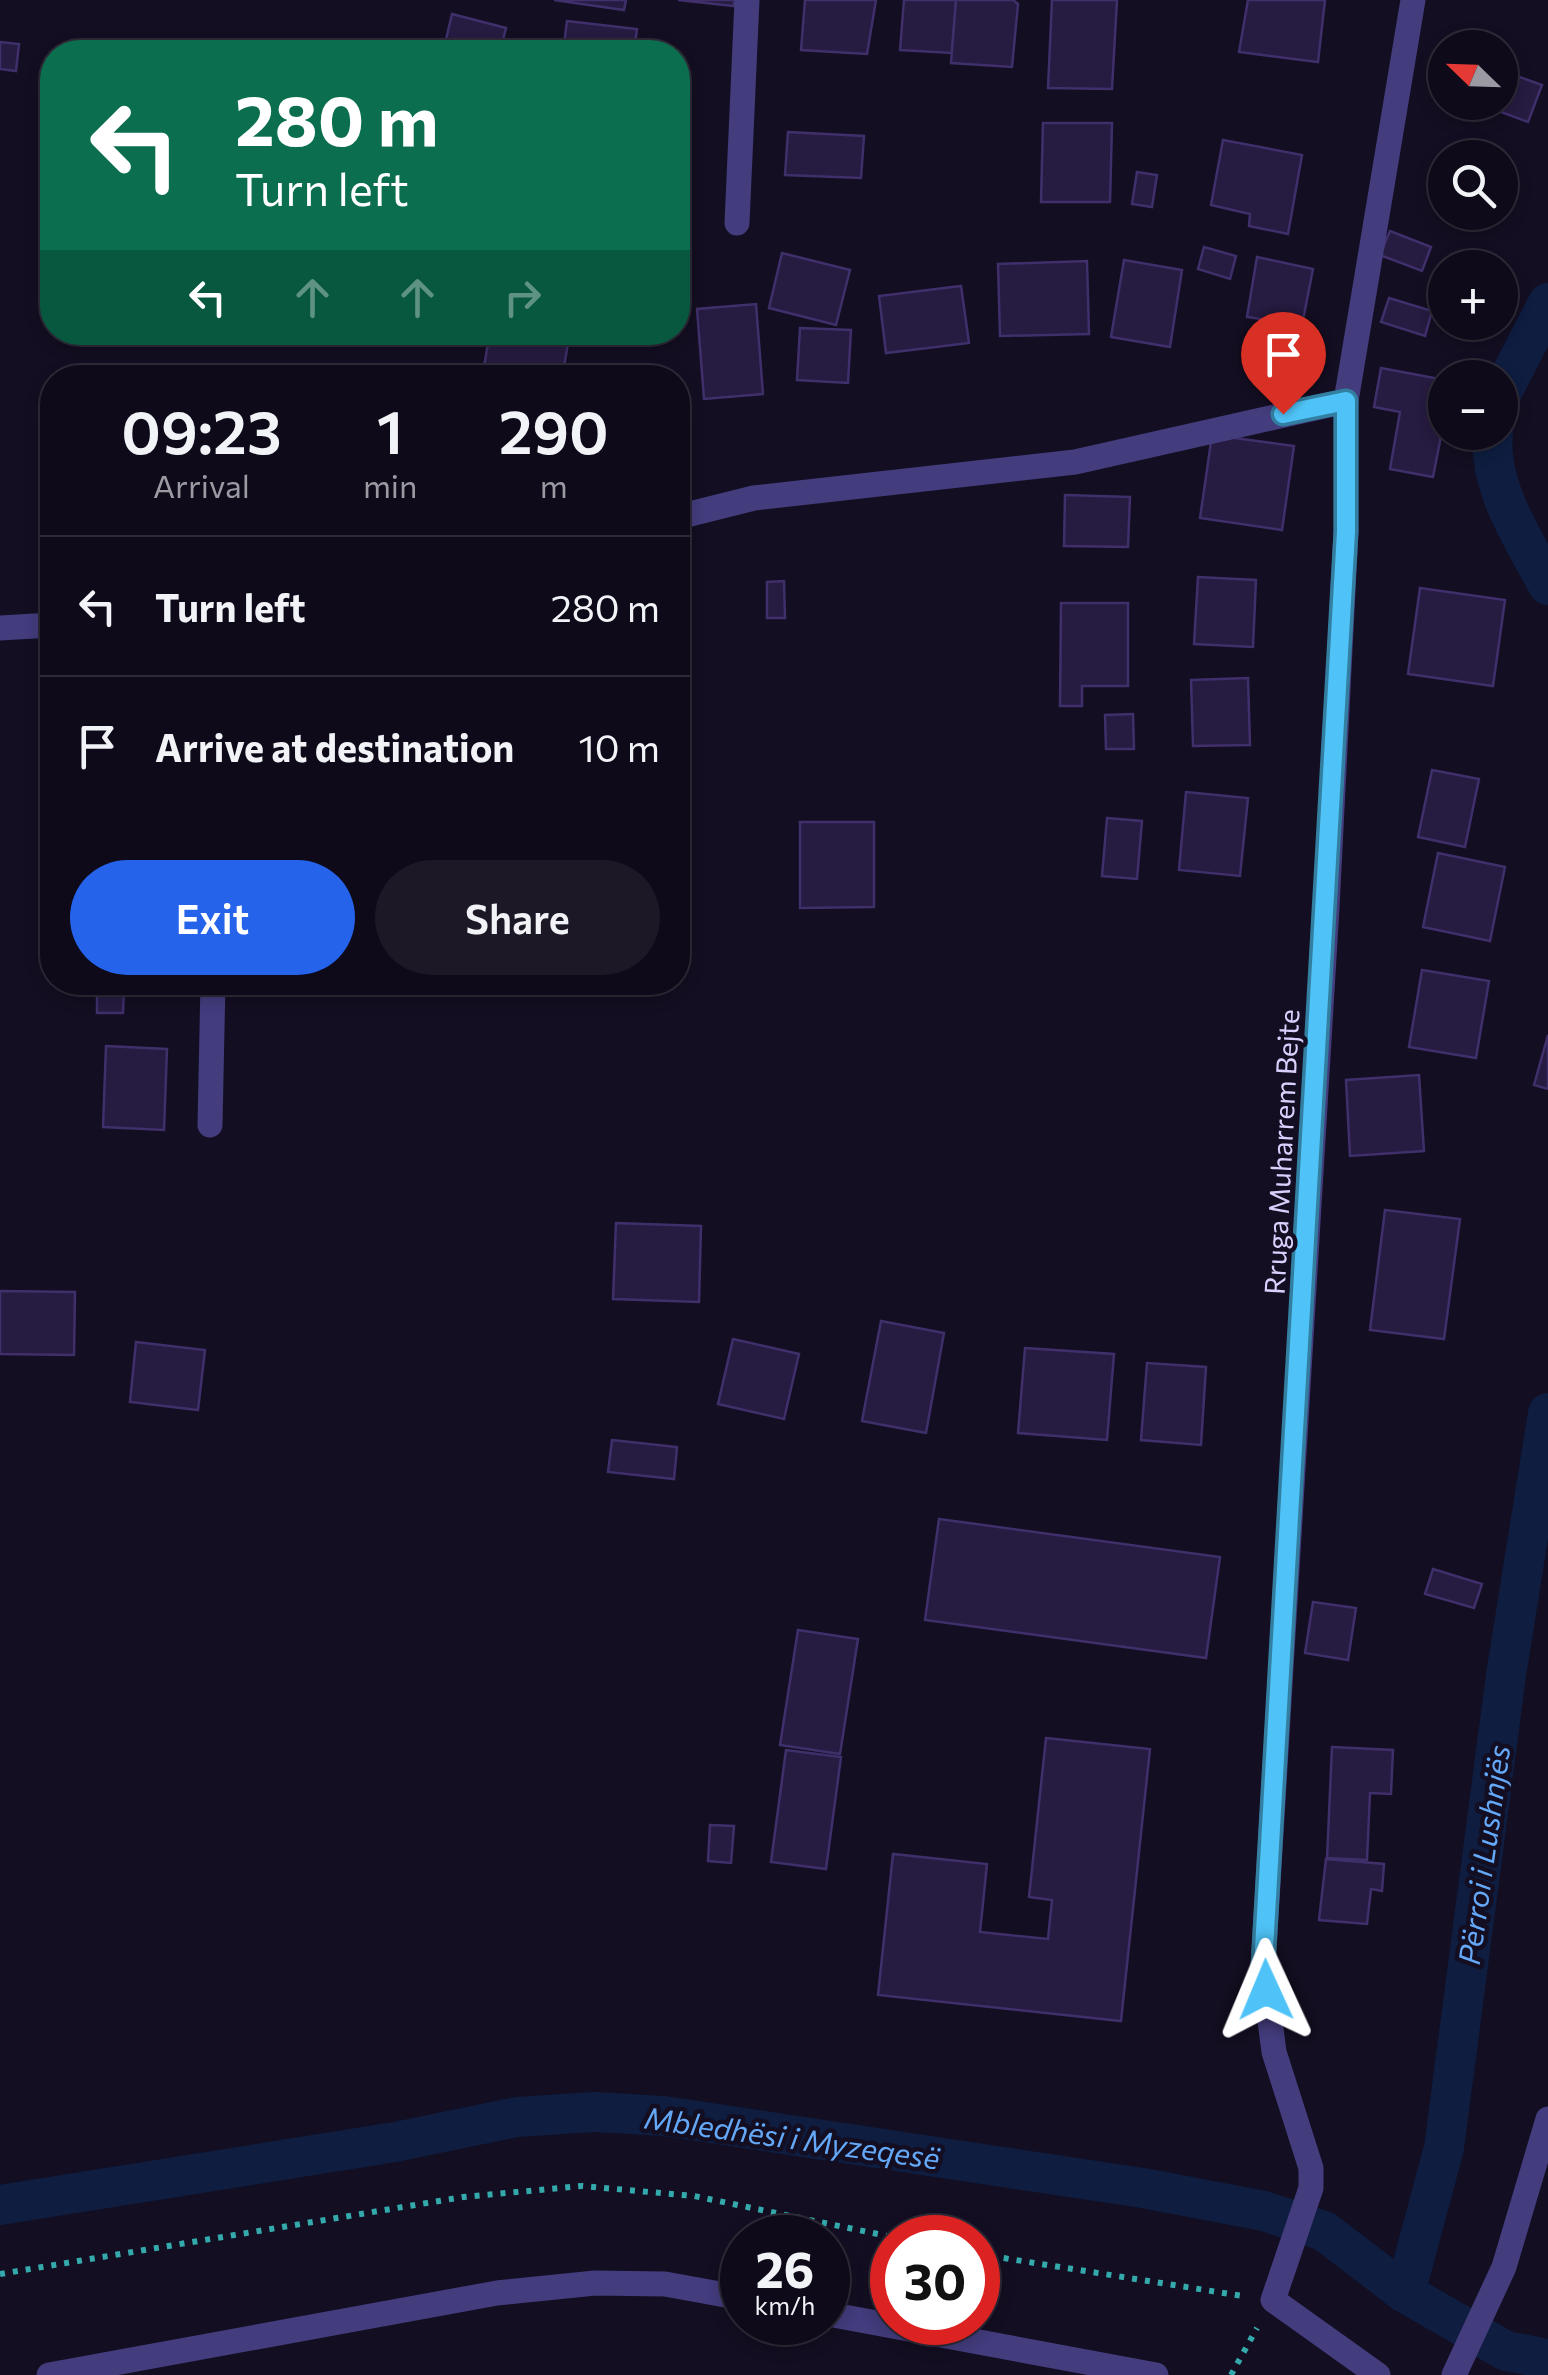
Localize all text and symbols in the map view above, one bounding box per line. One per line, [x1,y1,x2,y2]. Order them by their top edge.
north arrow [1428,30,1518,120]
map controls [1428,30,1518,450]
text: 280 m [235,75,439,160]
icon: left [70,80,200,210]
button: search [1428,140,1518,230]
text: Turn left [235,160,409,215]
button: + [1428,250,1518,340]
icon: left [180,270,235,325]
icon: ahead [285,270,340,325]
icon: ahead [390,270,445,325]
icon: right [495,270,550,325]
pin [1241,312,1326,415]
icon: arrive [1256,327,1311,382]
button: − [1428,360,1518,450]
text: 09:23 [121,393,282,466]
text: 1 [377,393,403,466]
text: 290 [499,393,609,466]
text: Arrival [153,465,250,505]
text: min [363,465,417,505]
text: m [540,465,568,505]
icon: left [70,579,125,634]
text: Turn left [155,583,306,630]
text: 280 m [551,583,660,630]
icon: arrive [70,719,125,774]
text: Arrive at destination [155,723,514,770]
text: 10 m [579,723,660,770]
button: Exit [70,860,355,975]
button: Share [375,860,660,975]
street label: Rruga Muharrem Bejte [1257,1008,1305,1296]
water label: Përroi i Lushnjës [1449,1742,1516,1967]
position arrow [1214,1938,1318,2042]
water label: Mbledhësi i Myzeqesë [642,2097,942,2176]
speed limit sign: 30 [870,2215,1000,2345]
text: 26 [755,2237,814,2298]
text: km/h [755,2290,815,2320]

